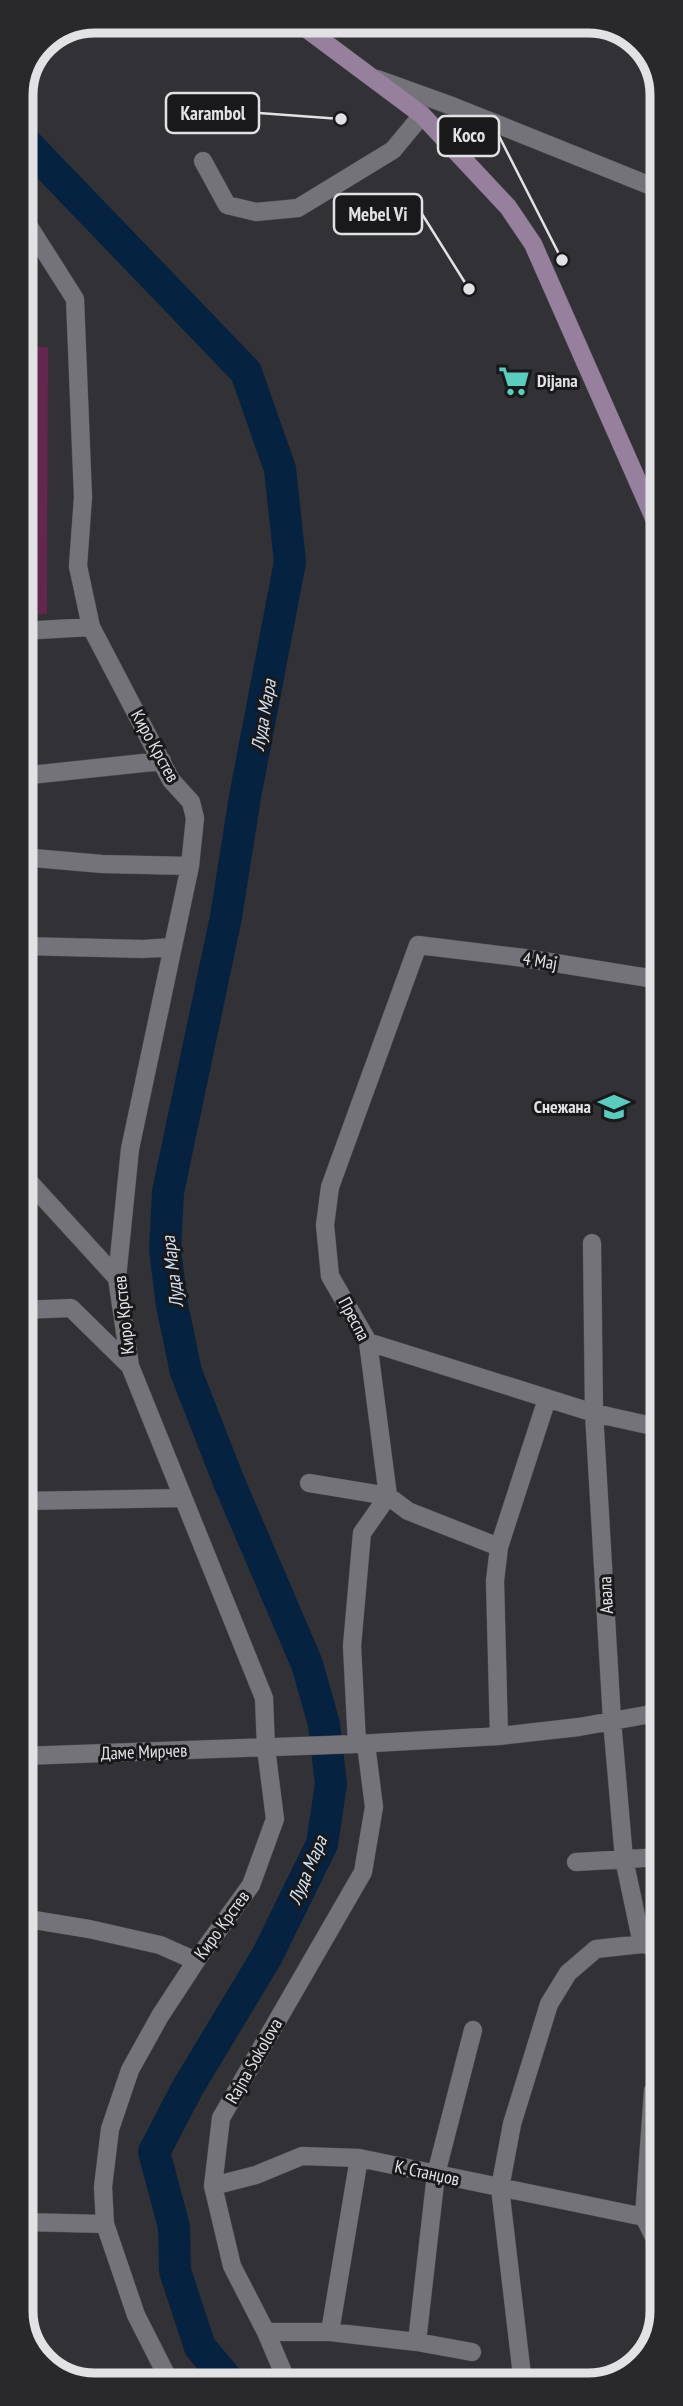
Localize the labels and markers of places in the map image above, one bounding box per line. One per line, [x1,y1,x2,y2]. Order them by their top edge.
callout: Karambol [166,93,259,133]
callout: Koco [438,116,499,156]
callout: Mebel Vi [334,194,422,234]
supermarket icon: Dijana [497,364,531,398]
place label: Dijana [537,369,578,392]
school or university icon: Снежана [597,1090,631,1124]
place label: Снежана [534,1095,591,1118]

